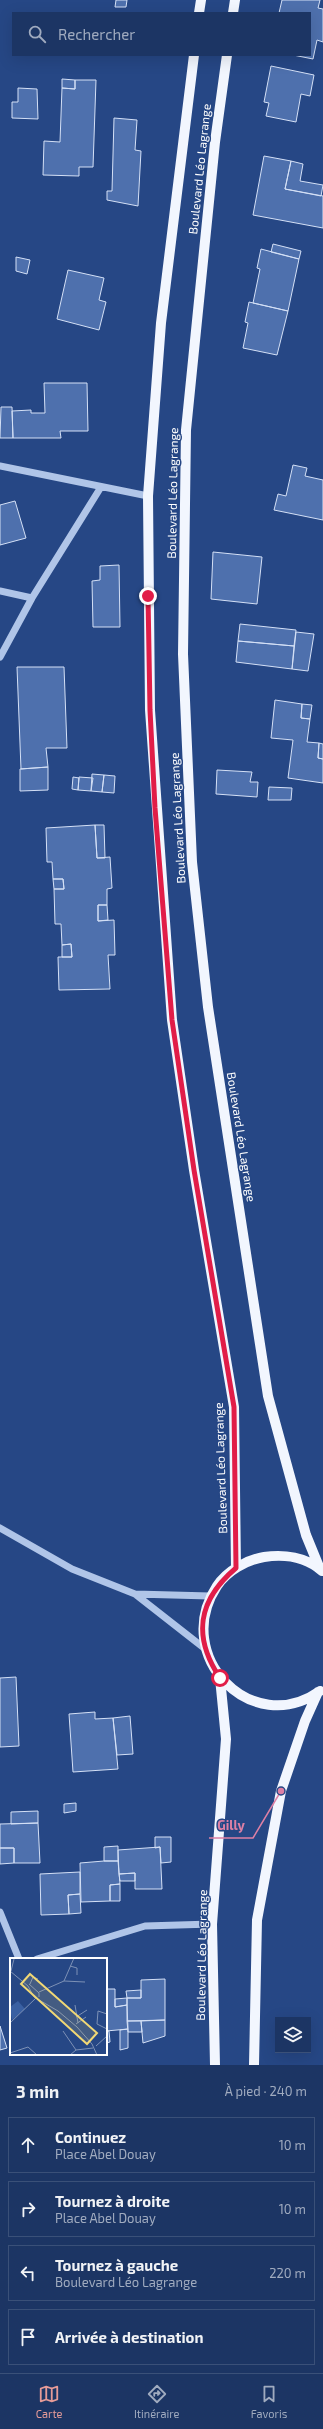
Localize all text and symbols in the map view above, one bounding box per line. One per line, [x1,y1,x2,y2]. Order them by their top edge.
search box [12,12,311,56]
icon: search [26,23,48,45]
text: Rechercher [58,25,135,43]
street label: Boulevard Léo Lagrange [185,103,213,235]
street label: Boulevard Léo Lagrange [164,427,180,559]
route end [139,587,157,605]
street label: Boulevard Léo Lagrange [167,752,187,884]
street label: Boulevard Léo Lagrange [225,1071,259,1203]
street label: Boulevard Léo Lagrange [211,1402,229,1534]
route start [211,1669,229,1687]
callout: Gilly [209,1813,253,1838]
text: Gilly [217,1817,245,1833]
street label: Boulevard Léo Lagrange [193,1889,209,2021]
inset map [10,1958,107,2055]
map controls [275,2017,311,2053]
button: layers [275,2017,311,2053]
text: 3 min [16,2081,59,2101]
text: À pied · 240 m [225,2083,307,2099]
text: Continuez [55,2128,126,2146]
icon: ahead [17,2134,39,2156]
text: 10 m [279,2137,306,2153]
text: Place Abel Douay [55,2146,156,2162]
text: Tournez à droite [55,2192,170,2210]
icon: right [17,2198,39,2220]
text: 10 m [279,2201,306,2217]
text: Place Abel Douay [55,2210,156,2226]
text: Tournez à gauche [55,2256,178,2274]
icon: left [17,2262,39,2284]
text: 220 m [269,2265,306,2281]
text: Boulevard Léo Lagrange [55,2274,197,2290]
icon: arrive [17,2326,39,2348]
text: Arrivée à destination [55,2328,203,2346]
tab: Carte [36,2383,63,2420]
tab: Itinéraire [134,2383,179,2420]
tab: Favoris [251,2383,287,2420]

